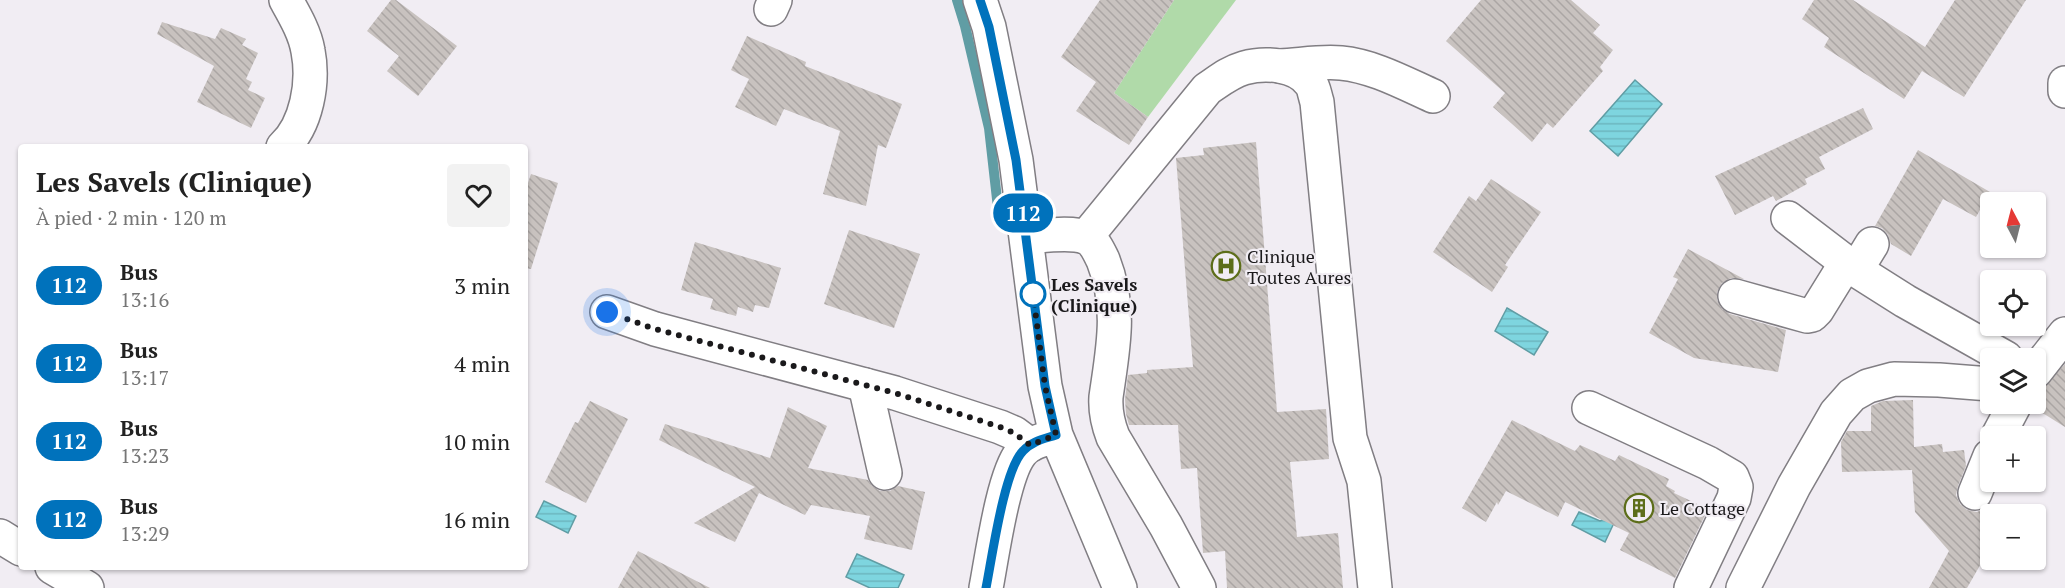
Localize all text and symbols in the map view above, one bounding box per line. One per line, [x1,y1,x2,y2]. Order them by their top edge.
text: Les Savels (Clinique) [36,163,312,200]
button: heart [447,164,510,227]
north arrow [1980,192,2046,258]
map controls [1980,192,2046,570]
line badge: 112 [988,194,1058,232]
text: 112 [1005,199,1041,227]
text: À pied · 2 min · 120 m [36,204,226,231]
place label: Clinique Toutes Aures [1247,244,1351,289]
hospital icon: Clinique Toutes Aures [1210,250,1242,282]
text: Bus [120,257,158,286]
button: locate [1980,270,2046,336]
text: 112 [51,271,87,299]
text: 3 min [454,271,510,300]
place label: Les Savels (Clinique) [1051,272,1137,317]
marker: Les Savels (Clinique) [1020,281,1046,307]
text: 13:16 [120,286,169,313]
your location [592,297,622,327]
text: Bus [120,335,158,364]
button: layers [1980,348,2046,414]
text: 112 [51,349,87,377]
text: 4 min [454,349,510,378]
text: 13:17 [120,364,169,391]
text: Bus [120,413,158,442]
button: + [1980,426,2046,492]
text: 112 [51,427,87,455]
text: 10 min [443,427,510,456]
text: 13:23 [120,442,169,469]
text: Bus [120,491,158,520]
building icon: Le Cottage [1623,492,1655,524]
place label: Le Cottage [1660,496,1745,520]
button: − [1980,504,2046,570]
text: 112 [51,505,87,533]
text: 16 min [443,505,510,534]
text: 13:29 [120,520,169,547]

